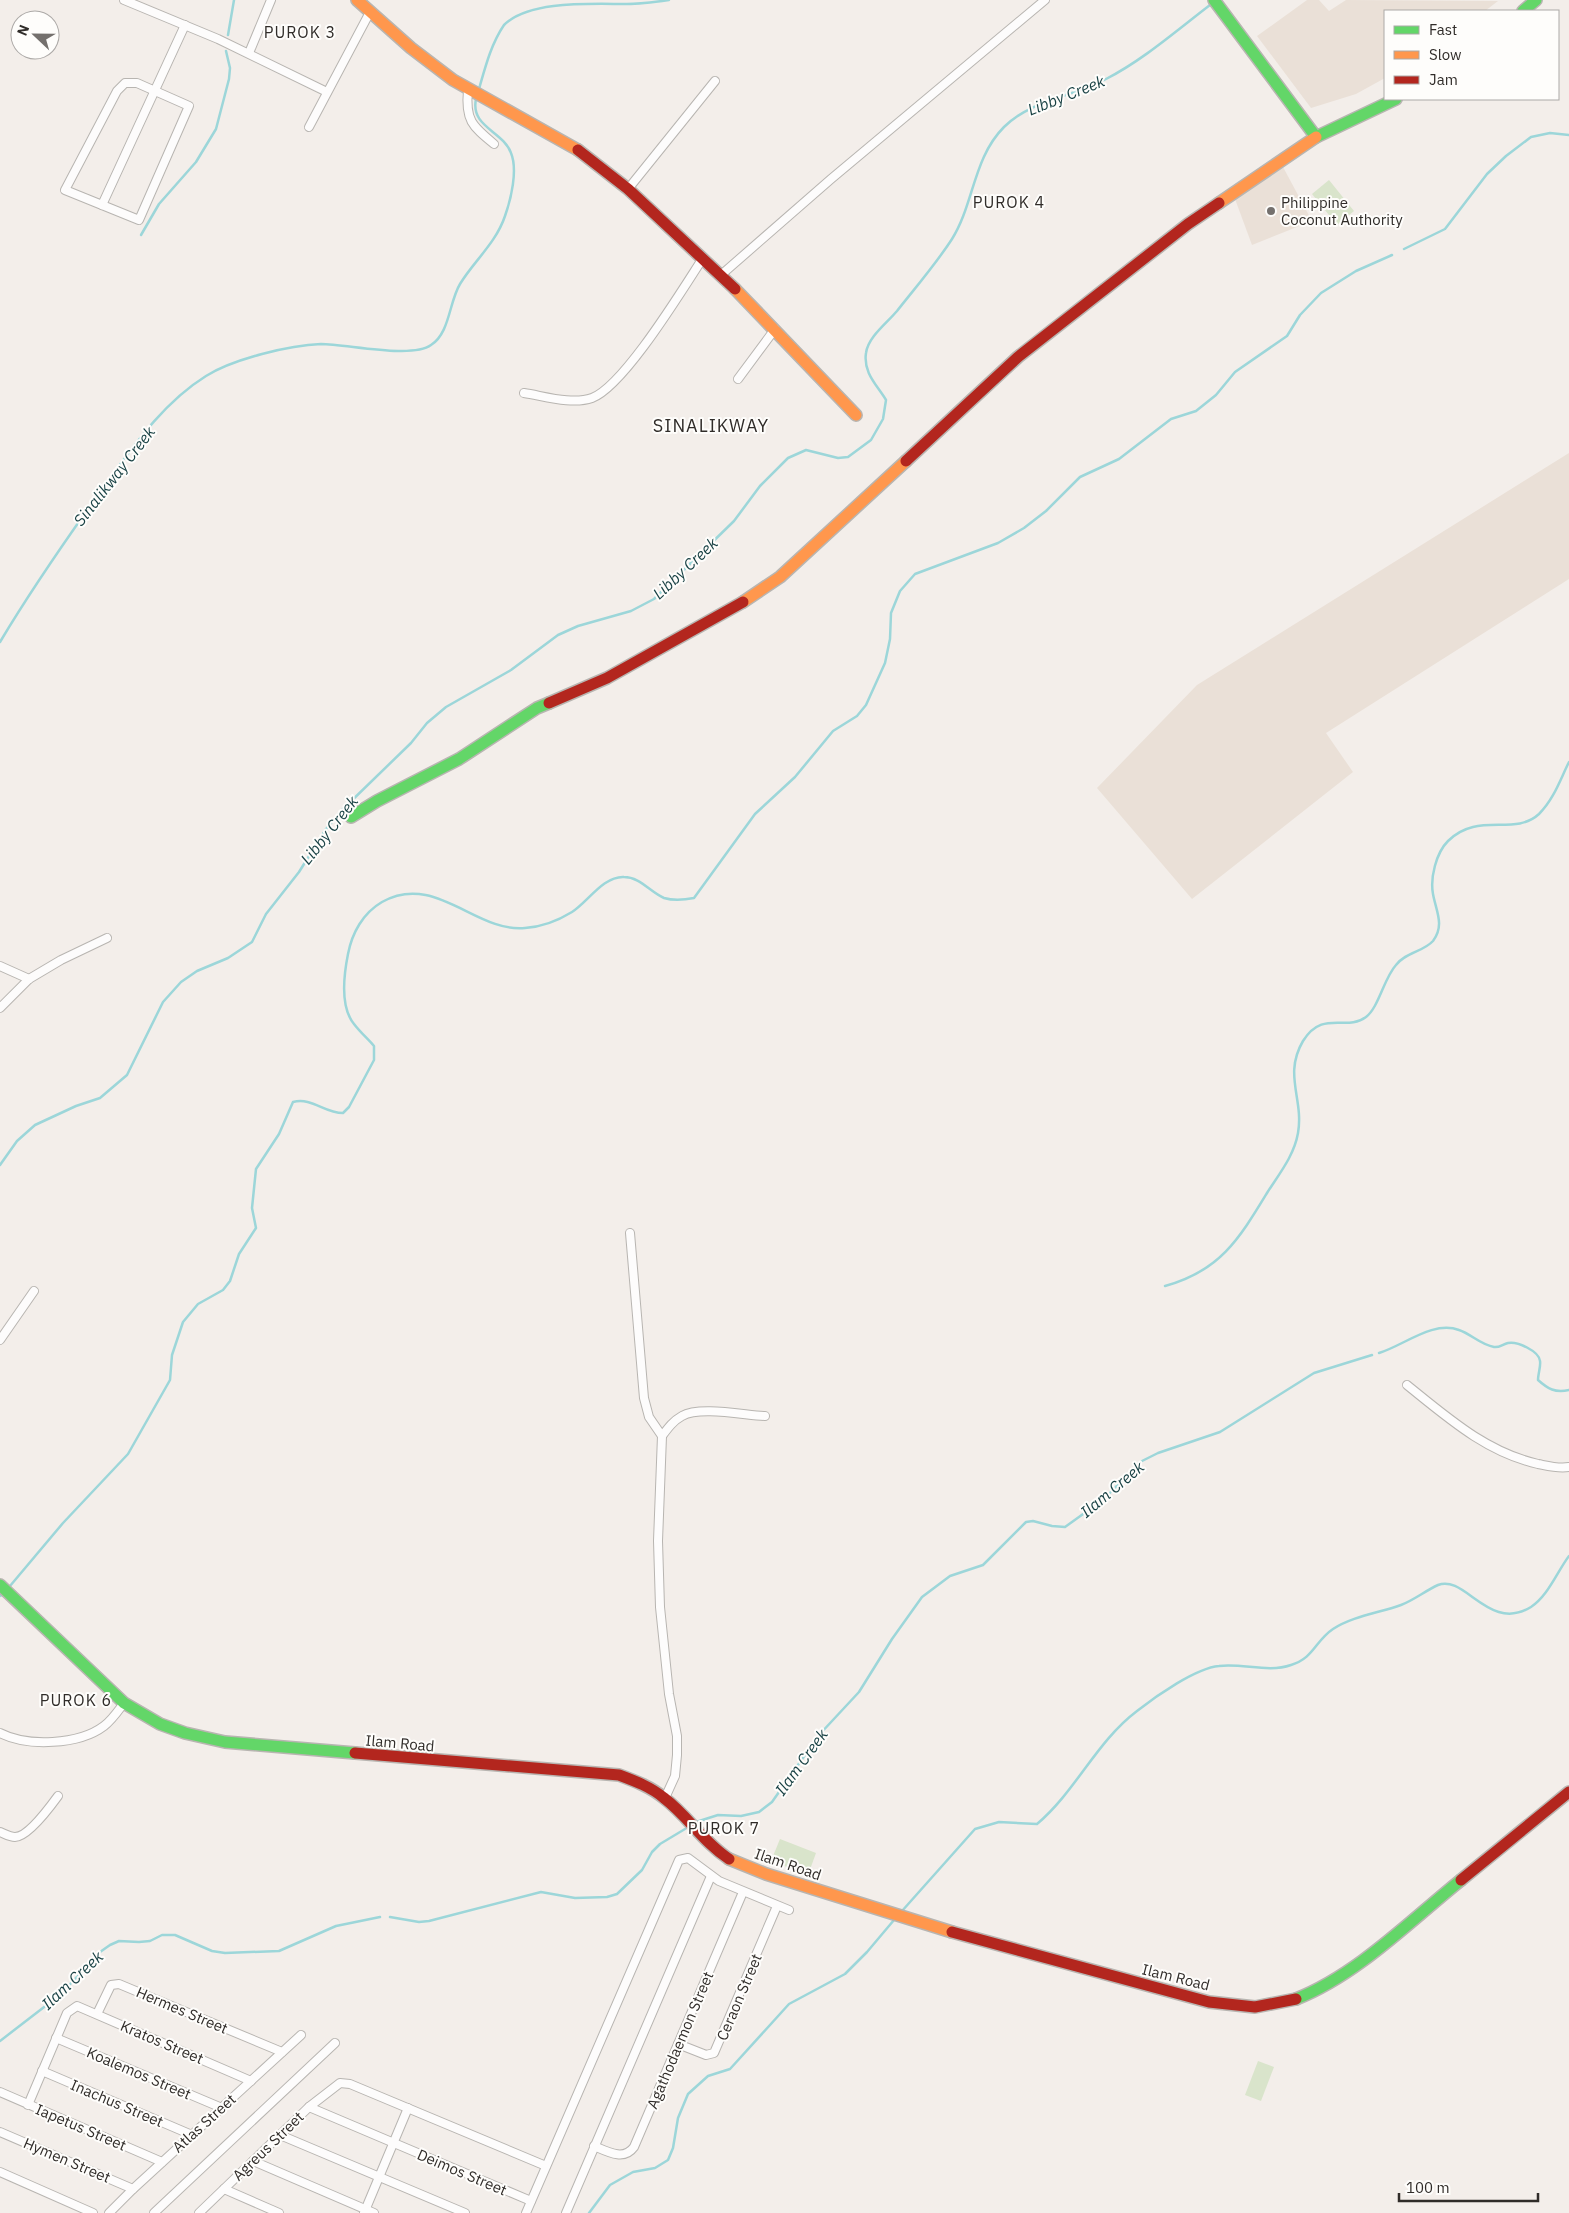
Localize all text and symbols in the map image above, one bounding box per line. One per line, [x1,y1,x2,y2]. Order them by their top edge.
north arrow [10,10,60,60]
legend [1384,10,1559,100]
text: Fast [1429,20,1457,39]
text: N [13,22,33,38]
district label: PUROK 3 [264,22,336,42]
text: Slow [1429,45,1462,64]
water label: Libby Creek [1024,70,1108,120]
text: Jam [1429,70,1458,89]
district label: PUROK 4 [973,192,1045,212]
place label: Philippine Coconut Authority [1281,193,1403,229]
marker: Philippine Coconut Authority [1265,205,1277,217]
district label: SINALIKWAY [653,414,769,437]
water label: Sinalikway Creek [69,422,160,530]
water label: Libby Creek [648,532,722,603]
water label: Libby Creek [296,791,362,868]
water label: Ilam Creek [1076,1456,1148,1521]
district label: PUROK 6 [40,1690,112,1710]
water label: Ilam Creek [770,1724,832,1799]
street label: Ilam Road [365,1731,435,1755]
district label: PUROK 7 [688,1818,760,1838]
street label: Ilam Road [752,1844,824,1884]
water label: Ilam Creek [37,1946,108,2014]
street label: Ceraon Street [712,1951,766,2043]
street label: Ilam Road [1140,1959,1212,1995]
street label: Agathodaemon Street [642,1968,718,2112]
street label: Hermes Street [133,1982,231,2038]
street label: Kratos Street [118,2016,206,2068]
street label: Koalemos Street [84,2042,194,2104]
street label: Inachus Street [68,2075,166,2131]
street label: Atlas Street [168,2090,240,2156]
street label: Iapetus Street [33,2099,129,2155]
street label: Agreus Street [228,2107,308,2185]
street label: Hymen Street [21,2133,113,2187]
street label: Deimos Street [414,2145,510,2199]
scale bar [1399,2170,1538,2202]
text: 100 m [1406,2178,1450,2197]

